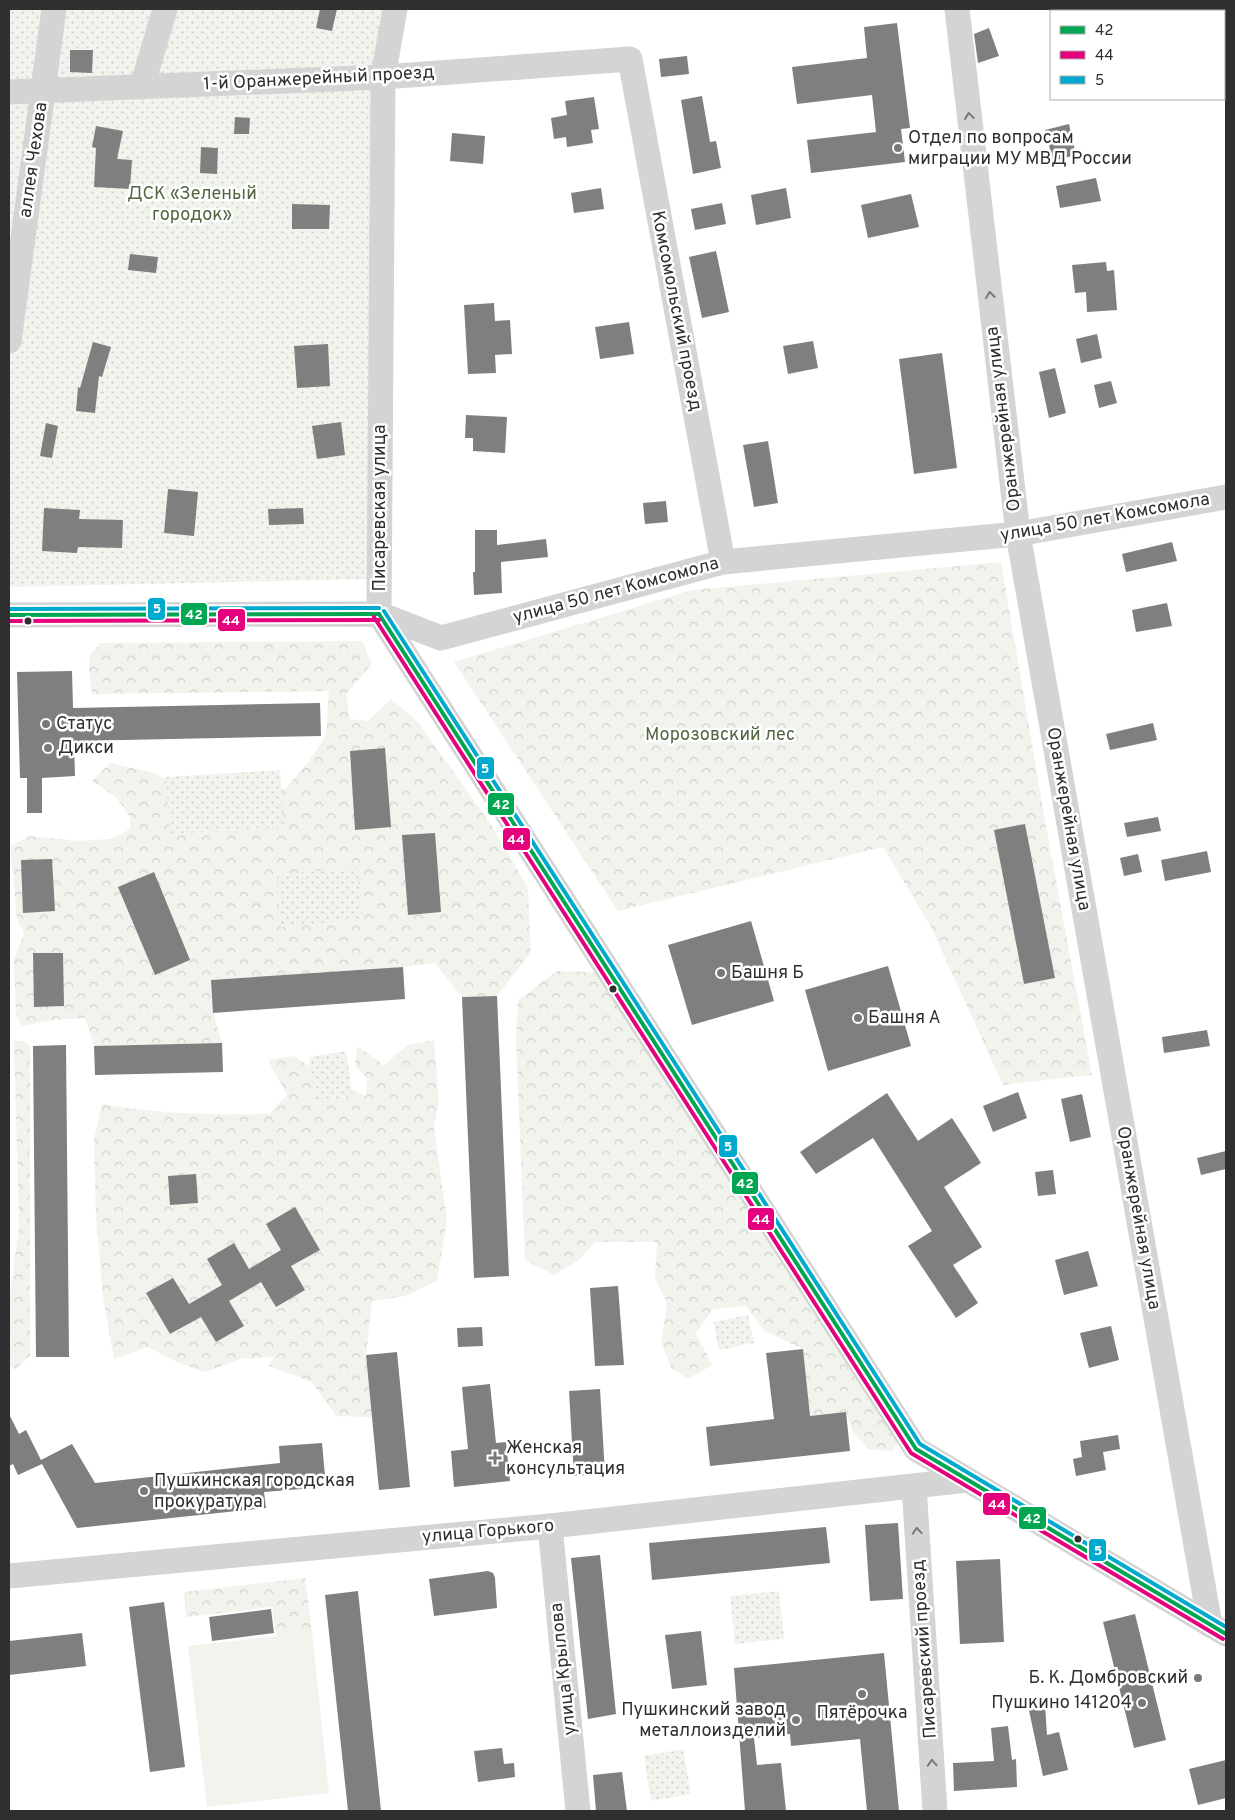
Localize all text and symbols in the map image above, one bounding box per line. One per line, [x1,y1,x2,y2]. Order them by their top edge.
legend [1050,10,1225,100]
text: 42 [1095,22,1114,41]
text: 44 [1095,47,1114,66]
street label: 1-й Оранжерейный проезд [203,61,435,97]
text: 5 [1095,72,1104,91]
street label: аллея Чехова [15,101,53,219]
one-way arrow [964,112,975,120]
place label: Отдел по вопросам миграции МУ МВД России [908,127,1132,171]
marker: Отдел по вопросам миграции МУ МВД России [892,142,904,154]
park label: ДСК «Зеленый городок» [127,183,257,227]
street label: Комсомольский проезд [645,209,707,413]
one-way arrow [985,290,996,298]
street label: Оранжерейная улица [981,325,1027,513]
street label: Писаревская улица [369,425,392,592]
street label: улица 50 лет Комсомола [999,488,1211,548]
street label: улица 50 лет Комсомола [511,552,721,630]
line badge: 5 [147,597,166,621]
text: 5 [153,601,161,618]
line badge: 42 [180,602,208,626]
text: 42 [185,607,203,624]
line badge: 44 [217,608,246,632]
text: 44 [222,613,240,630]
unlabelled marker [23,616,33,626]
place label: Статус [56,713,112,736]
marker: Статус [40,718,52,730]
park label: Морозовский лес [645,724,795,747]
street label: Оранжерейная улица [1041,725,1095,913]
place label: Дикси [58,737,114,760]
marker: Дикси [42,742,54,754]
line badge: 5 [476,756,495,780]
text: 5 [481,761,489,778]
line badge: 42 [487,792,515,816]
text: 42 [492,797,510,814]
line badge: 44 [502,827,531,851]
text: 44 [507,832,525,849]
place label: Башня Б [731,962,804,985]
marker: Башня Б [715,967,727,979]
unlabelled marker [608,984,618,994]
place label: Башня А [868,1007,941,1030]
marker: Башня А [852,1012,864,1024]
street label: Оранжерейная улица [1111,1124,1165,1312]
line badge: 5 [718,1134,738,1158]
text: 5 [724,1139,732,1156]
line badge: 42 [731,1171,759,1195]
text: 42 [736,1176,754,1193]
line badge: 44 [747,1207,775,1231]
text: 44 [752,1212,770,1229]
place label: Женская консультация [506,1437,625,1481]
marker: Женская консультация [488,1451,502,1465]
place label: Пушкинская городская прокуратура [154,1470,355,1514]
marker: Пушкинская городская прокуратура [138,1485,150,1497]
line badge: 44 [982,1492,1011,1516]
text: 44 [988,1497,1006,1514]
line badge: 42 [1018,1506,1047,1530]
text: 42 [1023,1511,1041,1528]
street label: улица Горького [421,1515,555,1549]
one-way arrow [912,1526,923,1534]
unlabelled marker [1073,1534,1083,1544]
line badge: 5 [1088,1538,1107,1562]
text: 5 [1094,1543,1102,1560]
street label: Писаревский проезд [907,1559,943,1739]
street label: улица Крылова [546,1602,582,1736]
place label: Б. К. Домбровский [1028,1667,1188,1690]
marker: Б. К. Домбровский [1192,1672,1204,1684]
marker: Пятёрочка [856,1688,868,1700]
place label: Пушкино 141204 [991,1692,1132,1715]
marker: Пушкино 141204 [1136,1697,1148,1709]
place label: Пушкинский завод металлоизделий [621,1699,786,1743]
place label: Пятёрочка [816,1702,908,1725]
marker: Пушкинский завод металлоизделий [790,1714,802,1726]
one-way arrow [927,1758,938,1766]

